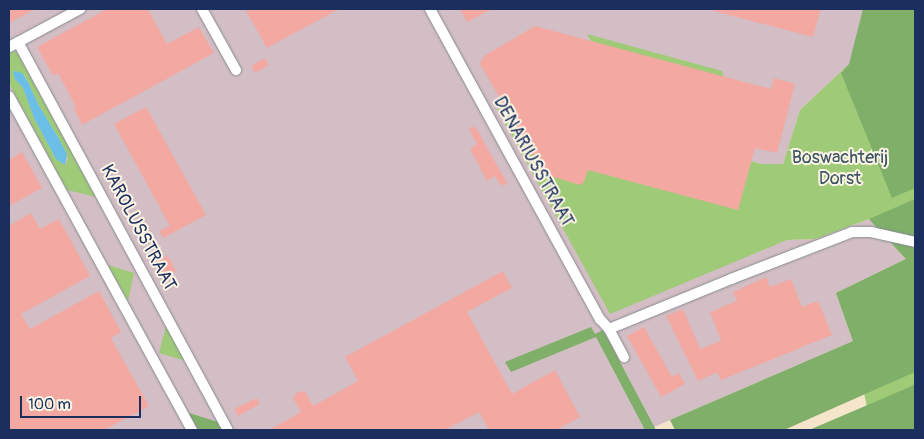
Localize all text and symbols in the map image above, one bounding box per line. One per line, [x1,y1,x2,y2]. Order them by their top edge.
street label: DENARIUSSTRAAT [488,93,578,231]
park label: Boswachterij Dorst [792,148,888,190]
street label: KAROLUSSTRAAT [96,161,180,295]
scale bar [22,386,144,418]
text: 100 m [28,395,71,414]

